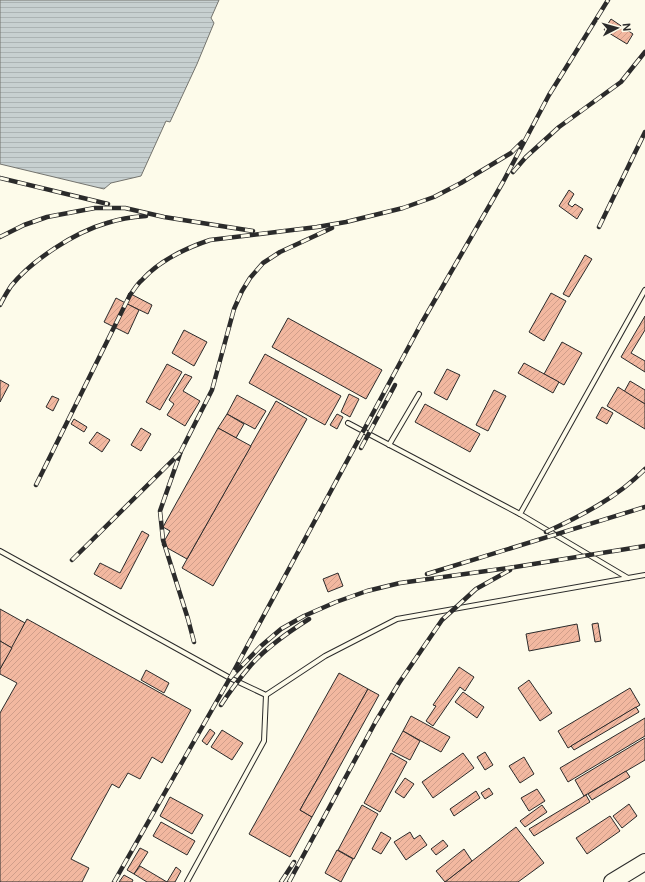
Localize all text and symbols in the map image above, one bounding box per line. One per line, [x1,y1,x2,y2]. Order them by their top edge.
north arrow [597,8,637,48]
text: N [620,22,634,32]

